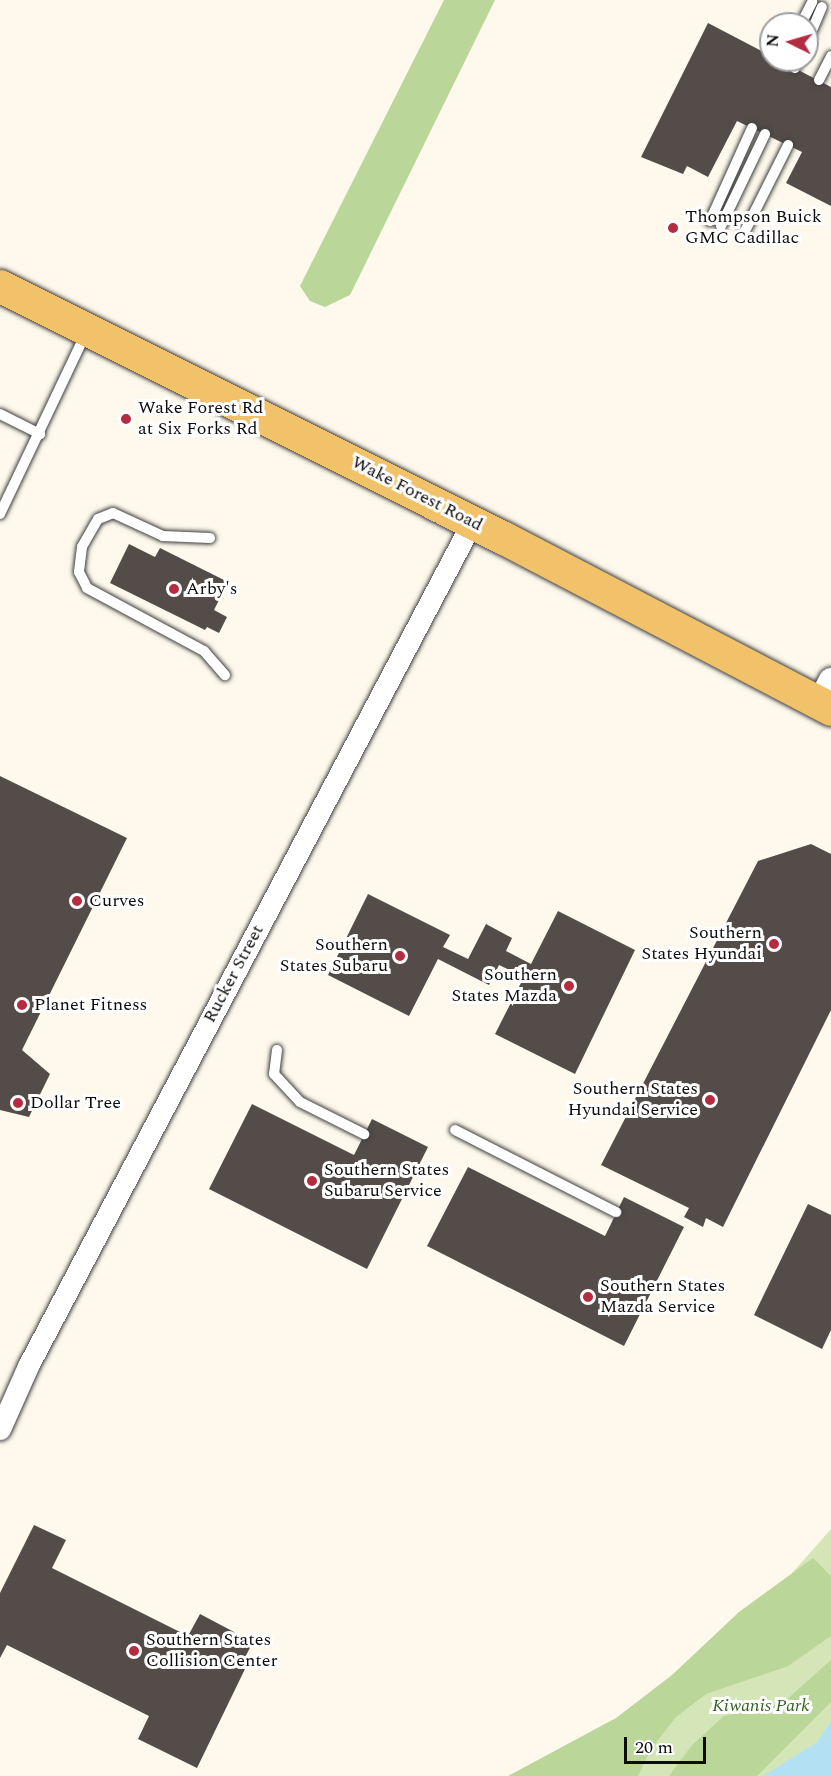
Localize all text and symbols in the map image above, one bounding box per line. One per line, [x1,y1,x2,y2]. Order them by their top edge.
north arrow [759,12,819,72]
text: N [761,33,786,48]
place label: Thompson Buick GMC Cadillac [685,207,822,250]
marker: Thompson Buick GMC Cadillac [666,221,680,235]
place label: Wake Forest Rd at Six Forks Rd [138,398,263,440]
marker: Wake Forest Rd at Six Forks Rd [119,412,133,426]
street label: Wake Forest Road [348,452,486,536]
place label: Arby's [186,578,238,600]
marker: Arby's [167,582,181,596]
place label: Curves [89,890,144,912]
marker: Curves [70,894,84,908]
street label: Rucker Street [199,921,269,1027]
place label: Southern States Hyundai [641,923,762,966]
place label: Southern States Subaru [280,935,388,978]
marker: Southern States Hyundai [767,937,781,951]
marker: Southern States Subaru [393,949,407,963]
place label: Southern States Mazda [451,965,557,1008]
marker: Southern States Mazda [562,979,576,993]
place label: Planet Fitness [34,994,147,1016]
marker: Planet Fitness [15,998,29,1012]
place label: Southern States Hyundai Service [568,1079,698,1122]
place label: Dollar Tree [30,1092,121,1114]
marker: Southern States Hyundai Service [703,1093,717,1107]
marker: Dollar Tree [11,1096,25,1110]
place label: Southern States Subaru Service [324,1160,449,1202]
marker: Southern States Subaru Service [305,1174,319,1188]
place label: Southern States Mazda Service [600,1276,725,1318]
marker: Southern States Mazda Service [581,1290,595,1304]
place label: Southern States Collision Center [146,1630,278,1672]
marker: Southern States Collision Center [127,1644,141,1658]
park label: Kiwanis Park [712,1695,810,1717]
scale bar [627,1725,710,1763]
text: 20 m [635,1734,673,1761]

